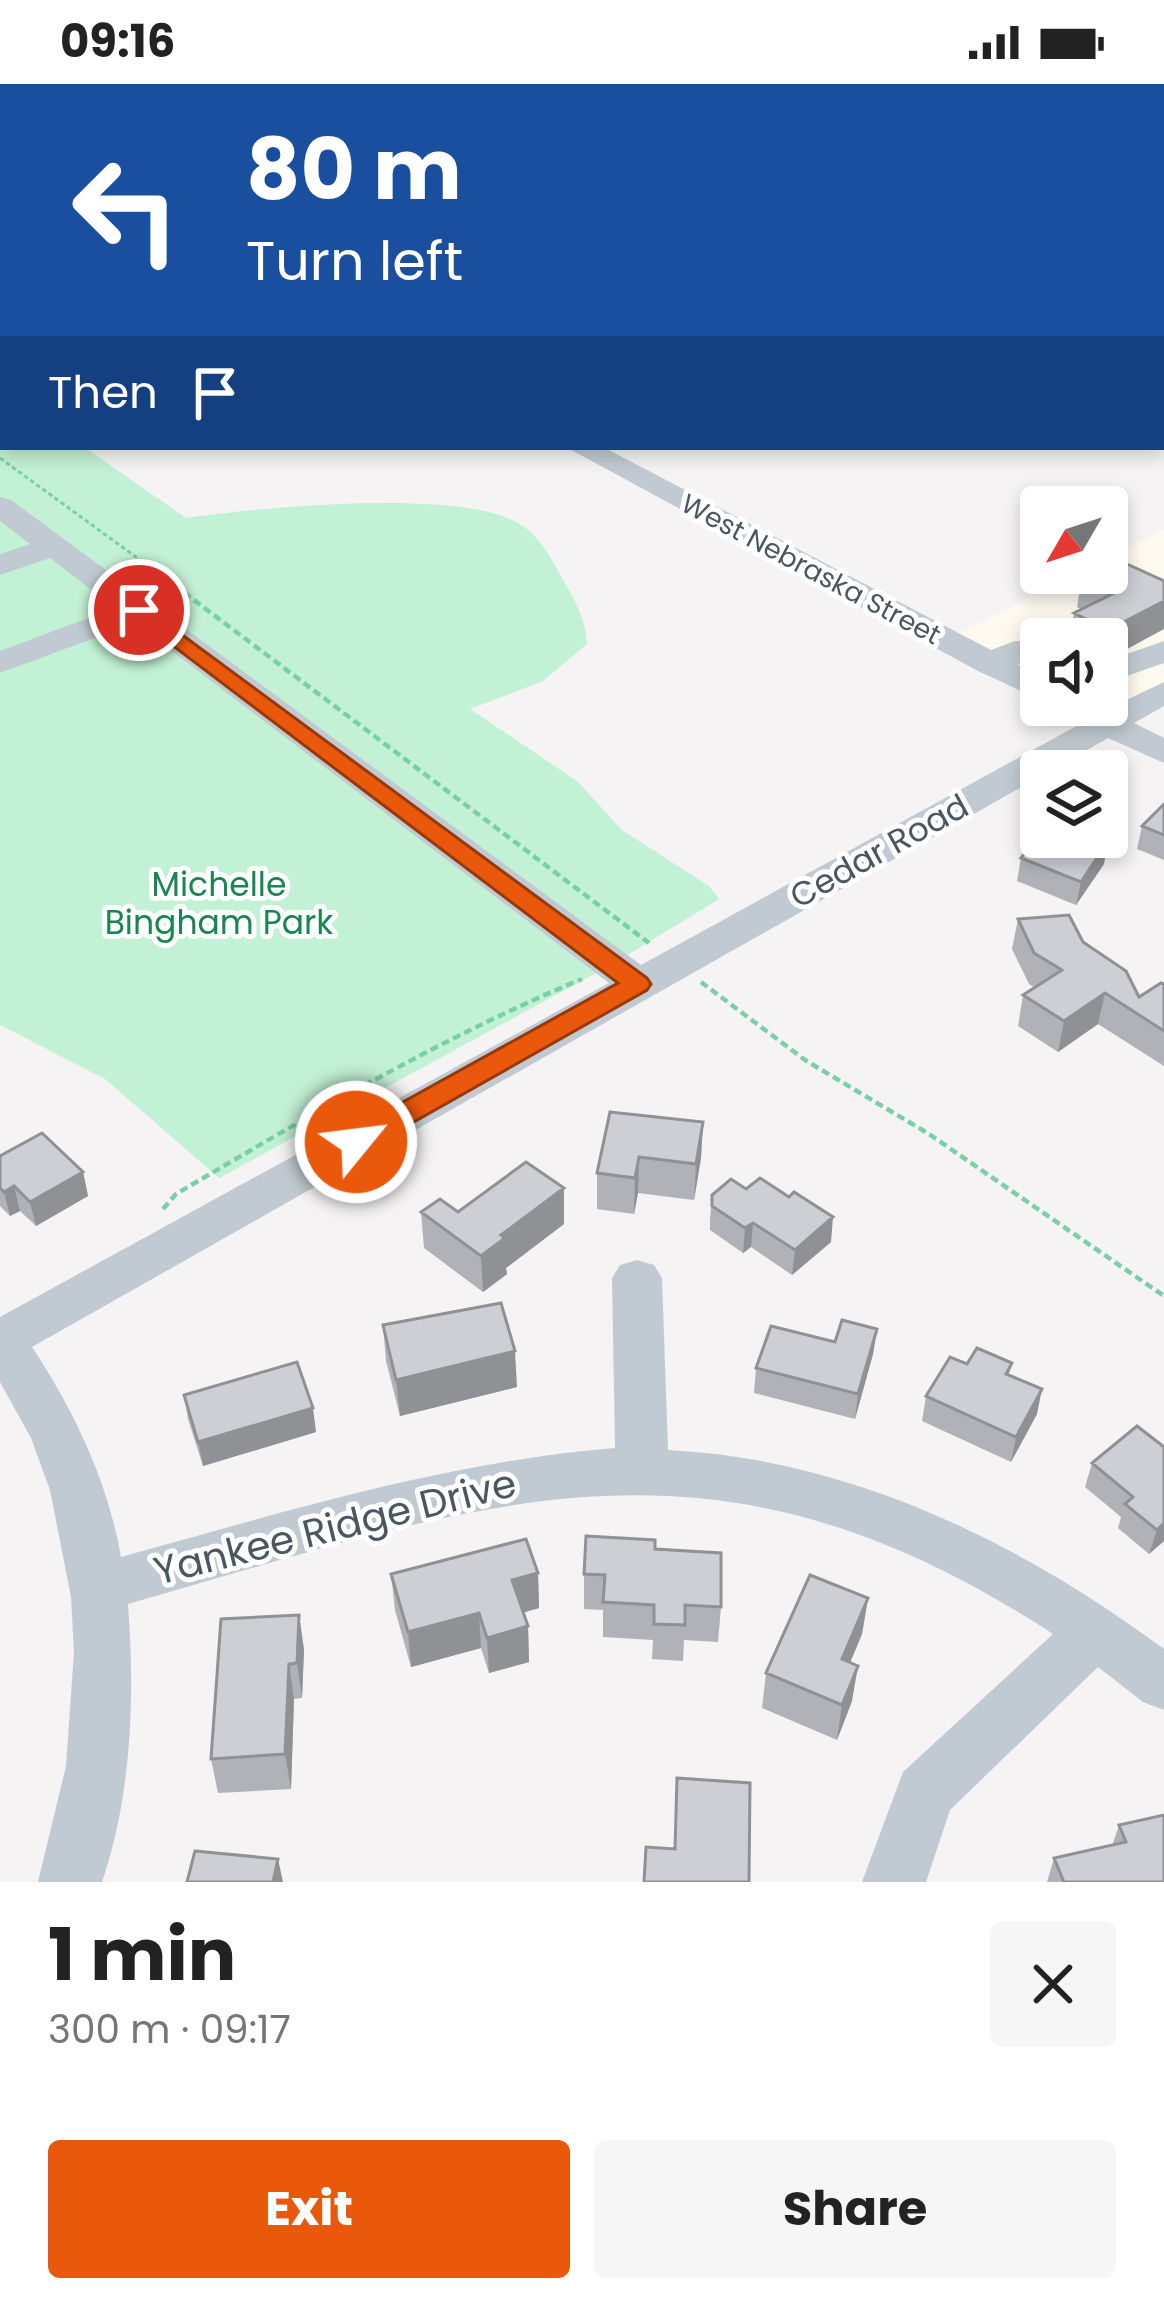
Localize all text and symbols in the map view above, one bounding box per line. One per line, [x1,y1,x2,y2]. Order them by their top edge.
text: 09:16 [60,10,175,73]
text: 80 m [246,111,462,228]
icon: left [48,132,204,288]
text: Turn left [246,223,463,299]
icon: arrive [182,360,248,426]
text: Then [48,361,158,424]
street label: West Nebraska Street [675,485,947,653]
north arrow [1020,486,1128,594]
map controls [1020,486,1128,858]
pin [88,559,190,661]
icon: arrive [106,577,172,643]
button: sound [1020,618,1128,726]
button: layers [1020,750,1128,858]
street label: Cedar Road [781,783,977,919]
park label: Michelle Bingham Park [105,861,333,946]
position arrow [293,1079,419,1205]
street label: Yankee Ridge Drive [148,1455,522,1599]
text: 1 min [48,1904,236,2005]
button: close [990,1921,1116,2047]
text: 300 m · 09:17 [48,2002,291,2057]
button: Exit [48,2140,570,2278]
button: Share [594,2140,1116,2278]

